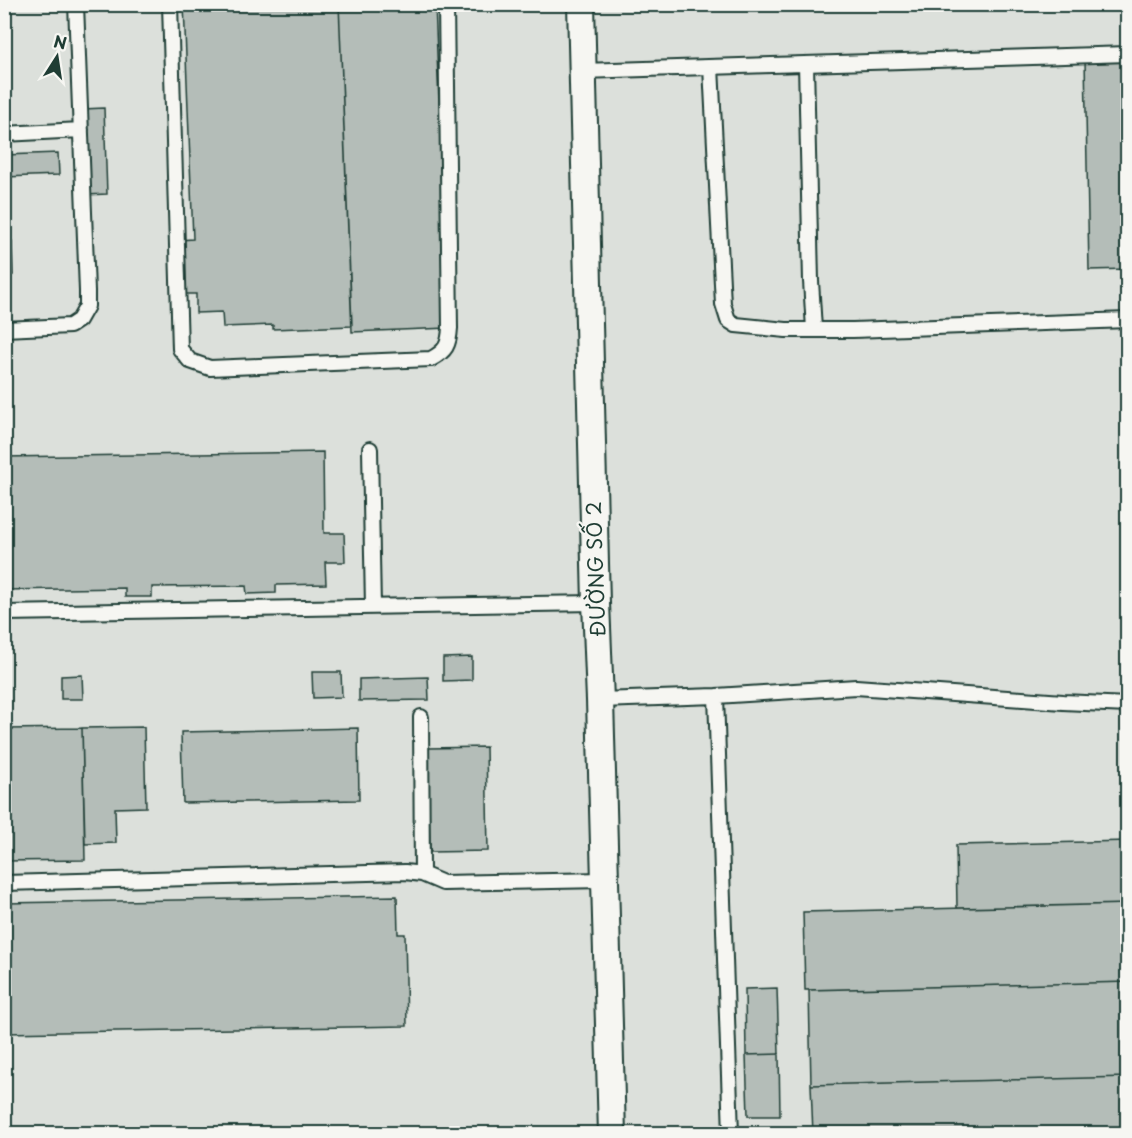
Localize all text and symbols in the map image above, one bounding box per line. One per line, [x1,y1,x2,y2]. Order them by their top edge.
north arrow [27,27,87,87]
text: N [52,28,69,54]
street label: ĐƯỜNG SỐ 2 [578,501,612,637]

